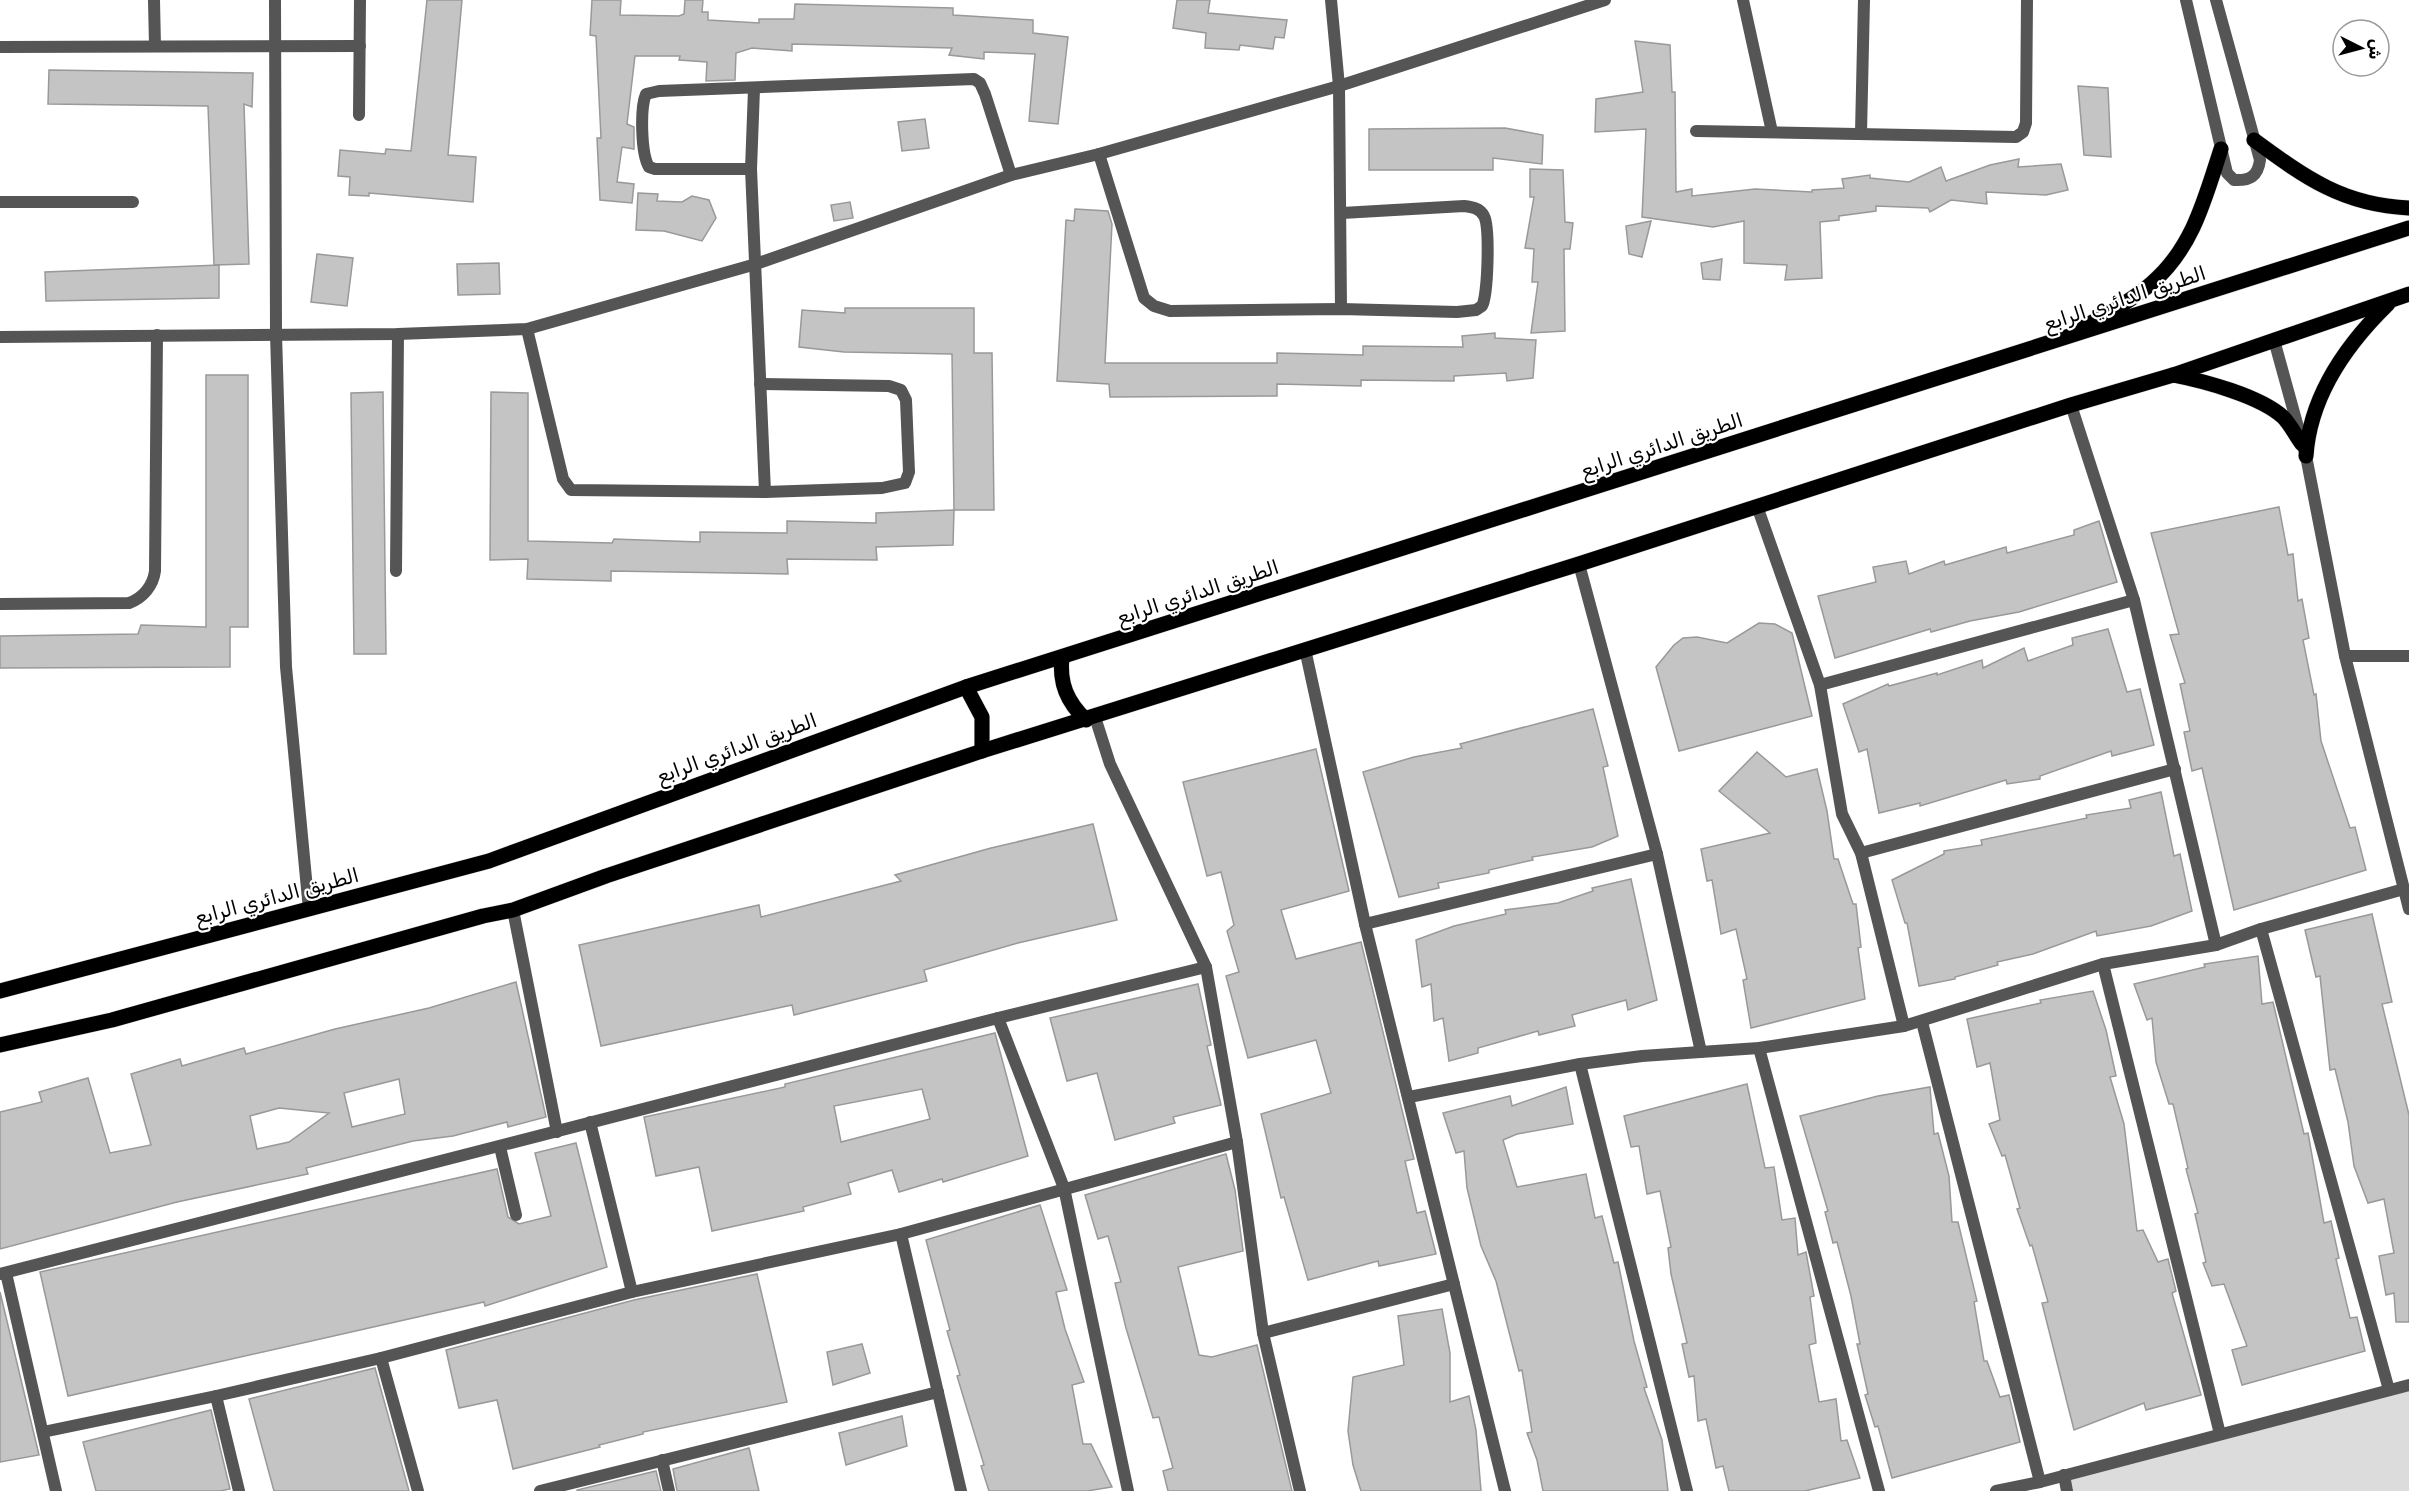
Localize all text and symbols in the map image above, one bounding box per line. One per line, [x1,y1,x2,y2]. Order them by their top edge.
north arrow [2331,18,2391,78]
text: ش [2365,38,2386,61]
street label: الطريق الدائري الرابع [2041,261,2209,337]
street label: الطريق الدائري الرابع [1578,408,1746,484]
street label: الطريق الدائري الرابع [1114,555,1282,631]
street label: الطريق الدائري الرابع [654,708,821,790]
street label: الطريق الدائري الرابع [193,863,362,931]

